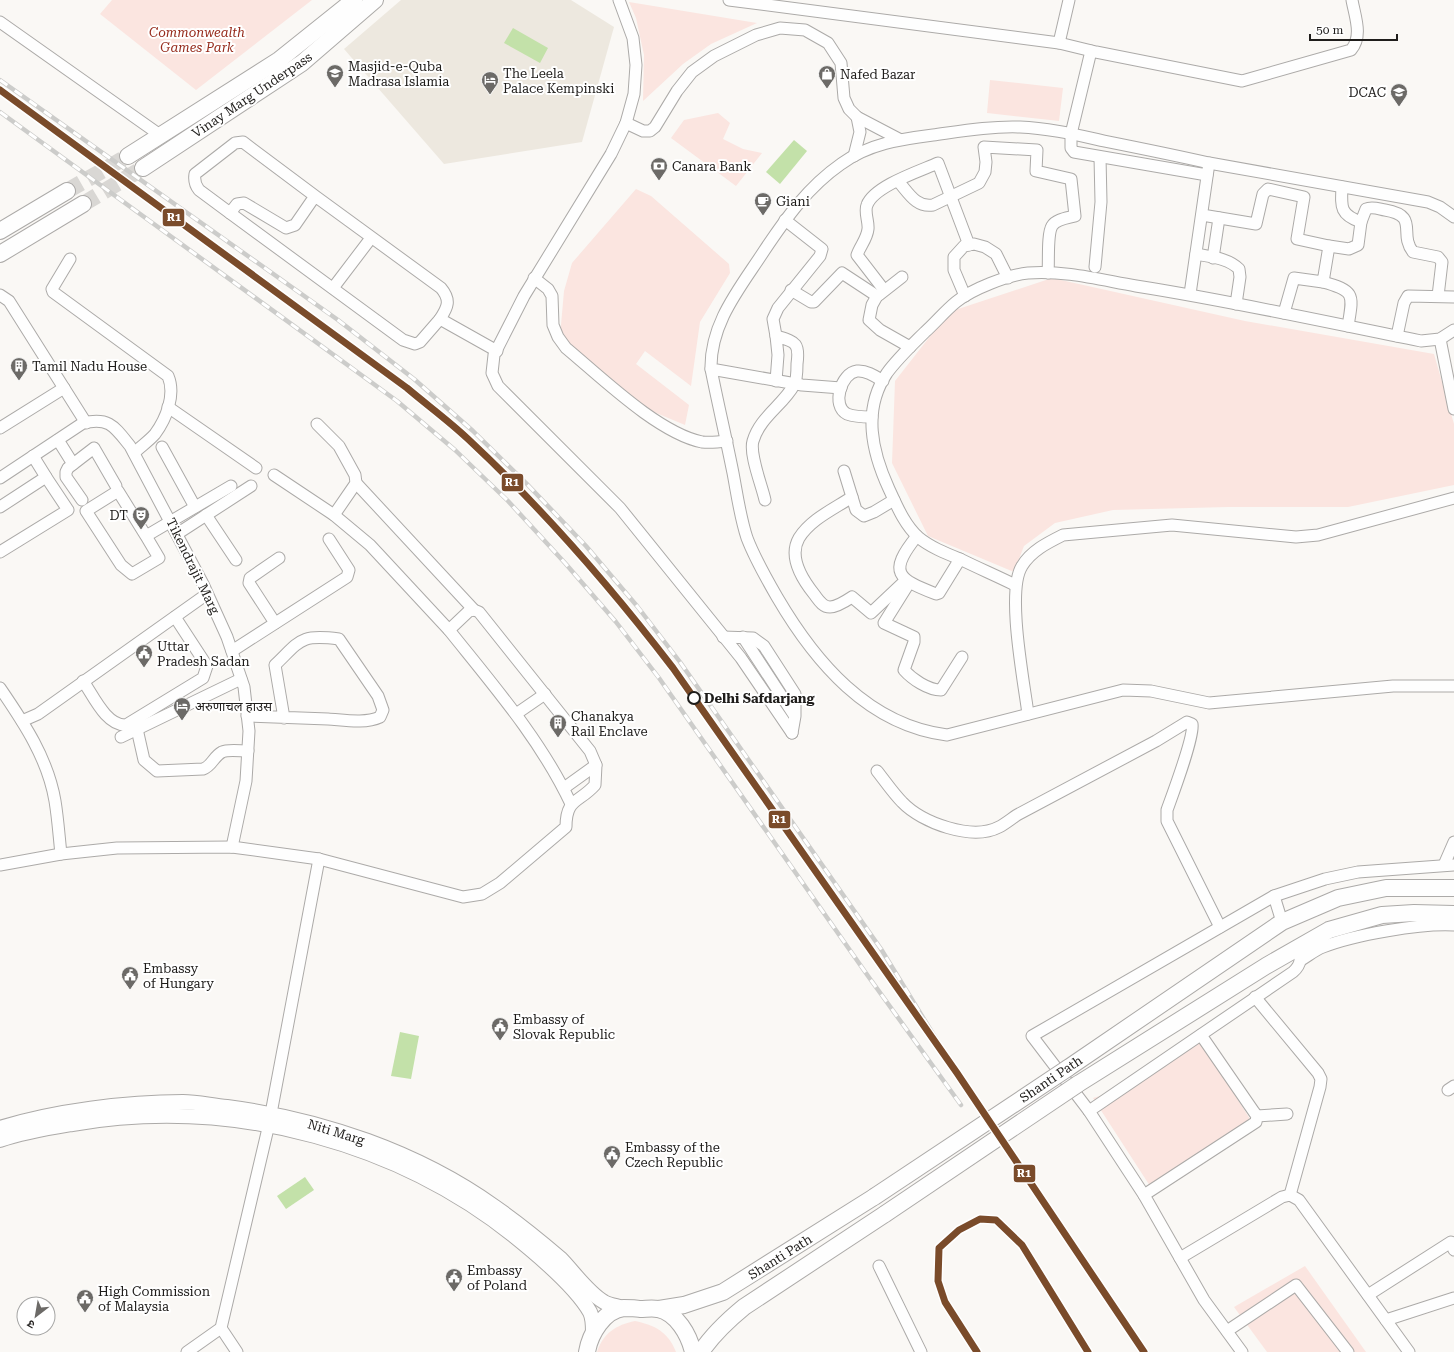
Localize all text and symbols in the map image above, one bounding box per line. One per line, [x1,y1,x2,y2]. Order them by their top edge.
scale bar [1310,16,1397,42]
text: 50 m [1316,23,1343,37]
park label: Commonwealth Games Park [149,25,245,55]
street label: Vinay Marg Underpass [189,49,315,141]
place label: Masjid-e-Quba Madrasa Islamia [348,59,449,89]
school or university icon: Masjid-e-Quba Madrasa Islamia [325,63,345,88]
shop icon: Nafed Bazar [817,64,837,89]
place label: The Leela Palace Kempinski [503,66,614,96]
place label: Nafed Bazar [840,67,916,82]
hotel icon: The Leela Palace Kempinski [480,70,500,95]
school or university icon: DCAC [1389,82,1409,107]
place label: DCAC [1348,85,1386,100]
bank icon: Canara Bank [649,156,669,181]
place label: Canara Bank [672,159,751,174]
cafe icon: Giani [753,191,773,216]
place label: Giani [776,194,810,209]
line badge: R1 [162,208,185,227]
text: R1 [167,211,181,224]
building icon: Tamil Nadu House [9,356,29,381]
place label: Tamil Nadu House [32,359,147,374]
line badge: R1 [501,473,524,492]
text: R1 [505,476,519,489]
theatre icon: DT [131,505,151,530]
place label: DT [110,508,128,523]
street label: Tikendrajit Marg [163,516,223,617]
place label: Uttar Pradesh Sadan [157,639,250,669]
public building icon: Uttar Pradesh Sadan [134,643,154,668]
marker: Delhi Safdarjang [687,691,701,705]
place label: Delhi Safdarjang [704,691,815,706]
hotel icon: अरुणाचल हाउस [172,696,192,721]
place label: अरुणाचल हाउस [195,699,272,714]
place label: Chanakya Rail Enclave [571,709,648,739]
building icon: Chanakya Rail Enclave [548,713,568,738]
line badge: R1 [768,810,791,829]
text: R1 [772,813,786,826]
place label: Embassy of Hungary [143,961,214,991]
public building icon: Embassy of Hungary [120,965,140,990]
place label: Embassy of Slovak Republic [513,1012,615,1042]
public building icon: Embassy of Slovak Republic [490,1016,510,1041]
street label: Shanti Path [1017,1052,1086,1105]
street label: Niti Marg [306,1116,367,1148]
place label: Embassy of the Czech Republic [625,1140,723,1170]
public building icon: Embassy of the Czech Republic [602,1144,622,1169]
line badge: R1 [1013,1164,1036,1183]
text: R1 [1017,1167,1031,1180]
street label: Shanti Path [745,1231,815,1283]
place label: Embassy of Poland [467,1263,528,1293]
public building icon: Embassy of Poland [444,1267,464,1292]
place label: High Commission of Malaysia [98,1284,211,1314]
public building icon: High Commission of Malaysia [75,1288,95,1313]
north arrow [16,1296,56,1336]
text: उ [25,1317,37,1331]

